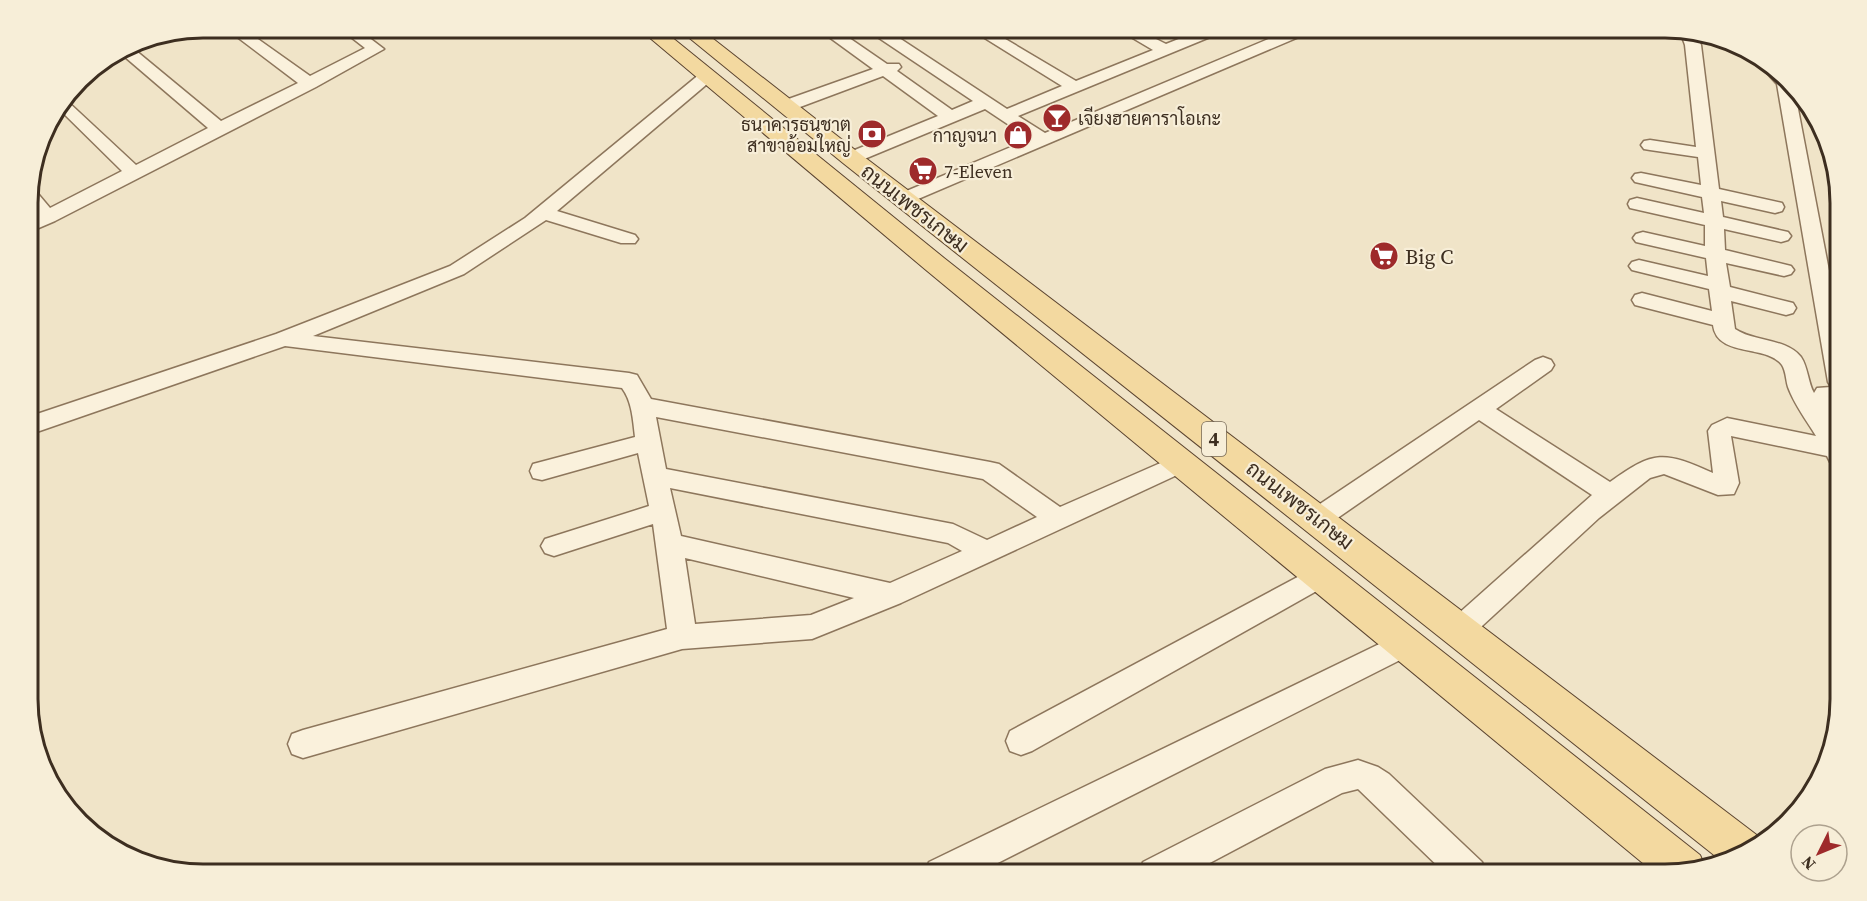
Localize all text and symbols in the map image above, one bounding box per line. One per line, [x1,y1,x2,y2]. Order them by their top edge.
bar icon: เจียงฮายคาราโอเกะ [1041,102,1073,134]
place label: เจียงฮายคาราโอเกะ [1078,106,1221,131]
place label: ธนาคารธนชาต สาขาอ้อมใหญ่ [741,112,851,158]
bank icon: ธนาคารธนชาต สาขาอ้อมใหญ่ [856,118,888,150]
shop icon: กาญจนา [1002,119,1034,151]
place label: กาญจนา [933,123,997,148]
supermarket icon: 7-Eleven [907,155,939,187]
street label: ถนนเพชรเกษม [855,157,975,259]
place label: 7-Eleven [944,159,1013,184]
supermarket icon: Big C [1368,240,1400,272]
place label: Big C [1405,242,1454,271]
road number: 4 [1202,422,1226,456]
street label: ถนนเพชรเกษม [1240,454,1360,556]
north arrow [1789,823,1849,883]
text: N [1796,851,1820,875]

